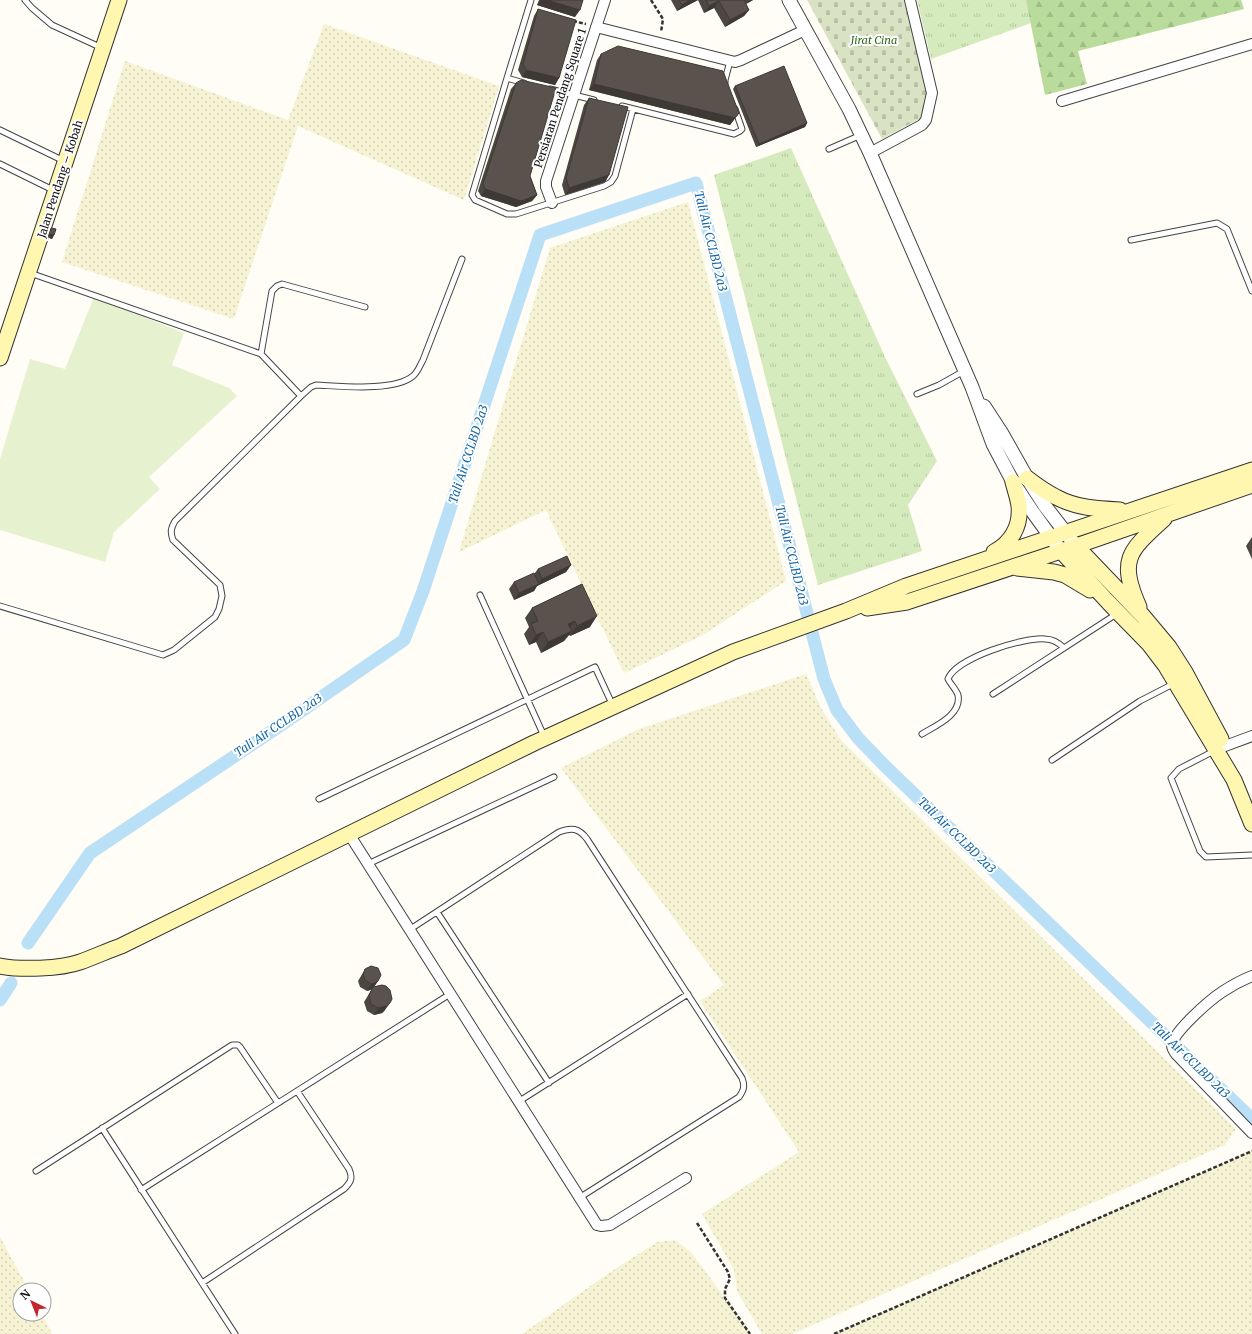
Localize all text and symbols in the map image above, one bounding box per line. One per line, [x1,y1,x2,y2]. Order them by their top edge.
street label: Persiaran Pendang Square 1 [531,27,589,169]
park label: Jirat Cina [850,33,897,47]
street label: Jalan Pendang – Kobah [34,118,86,241]
water label: Tali Air CCLBD 2a3 [691,189,731,293]
water label: Tali Air CCLBD 2a3 [445,403,491,505]
water label: Tali Air CCLBD 2a3 [772,503,812,607]
water label: Tali Air CCLBD 2a3 [231,690,325,760]
water label: Tali Air CCLBD 2a3 [915,794,999,876]
water label: Tali Air CCLBD 2a3 [1149,1019,1233,1101]
north arrow [12,1282,52,1322]
text: N [17,1286,33,1303]

